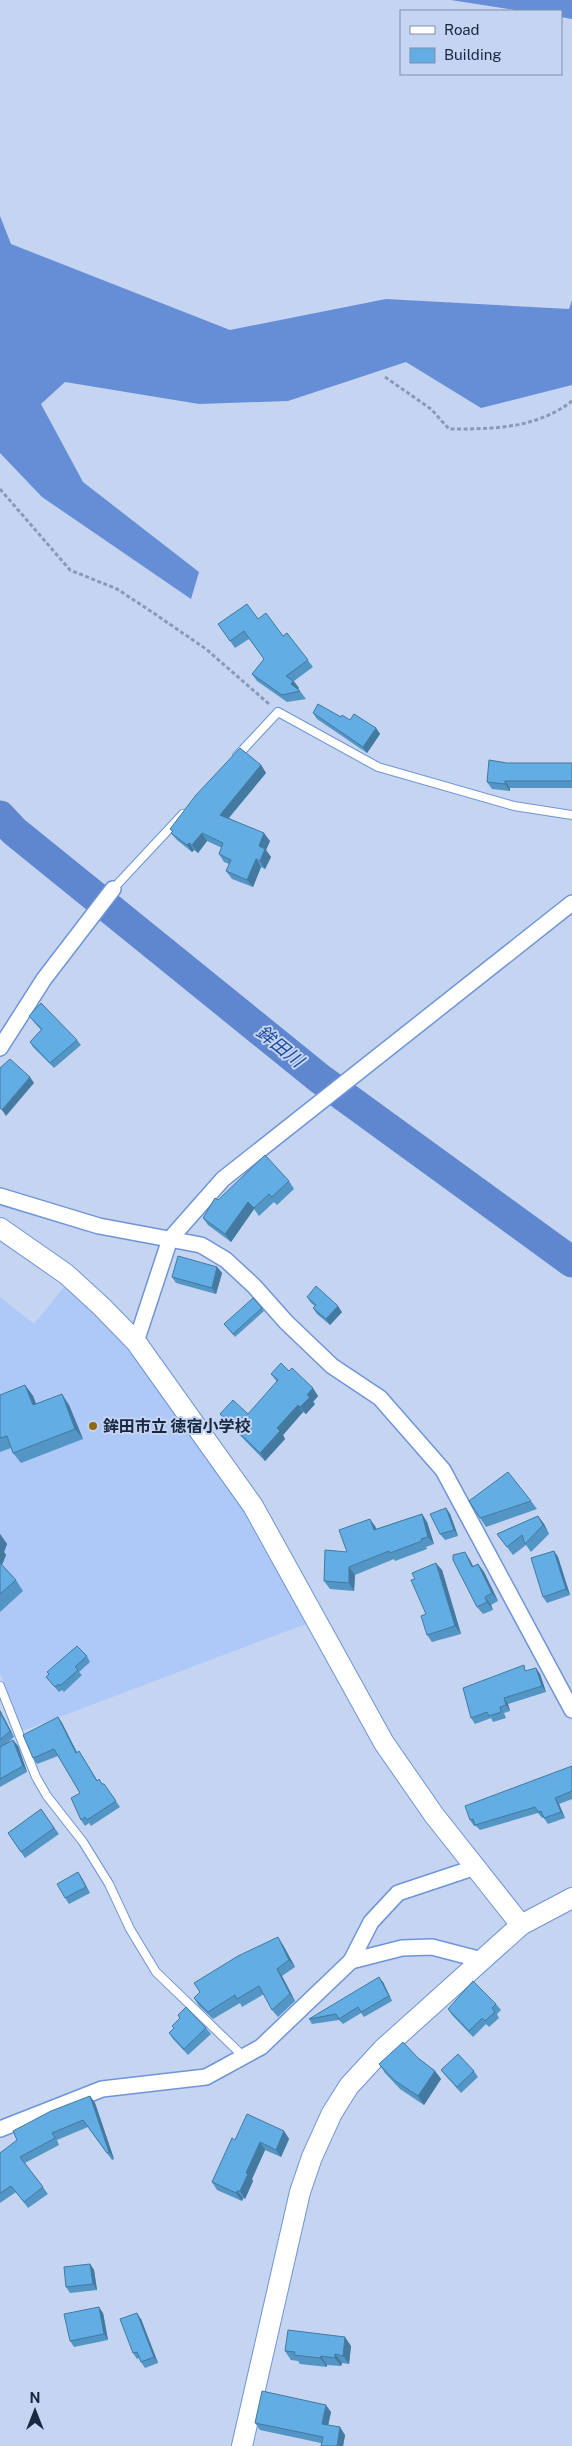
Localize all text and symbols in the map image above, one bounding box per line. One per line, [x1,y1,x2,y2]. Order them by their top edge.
legend [400,10,562,75]
text: Road [444,21,480,38]
text: Building [444,46,502,63]
water label: 鉾田川 [252,1021,309,1072]
place label: 鉾田市立 徳宿小学校 [103,1417,251,1436]
marker: 鉾田市立 徳宿小学校 [87,1420,99,1432]
north arrow [10,2386,60,2436]
text: N [30,2390,40,2406]

